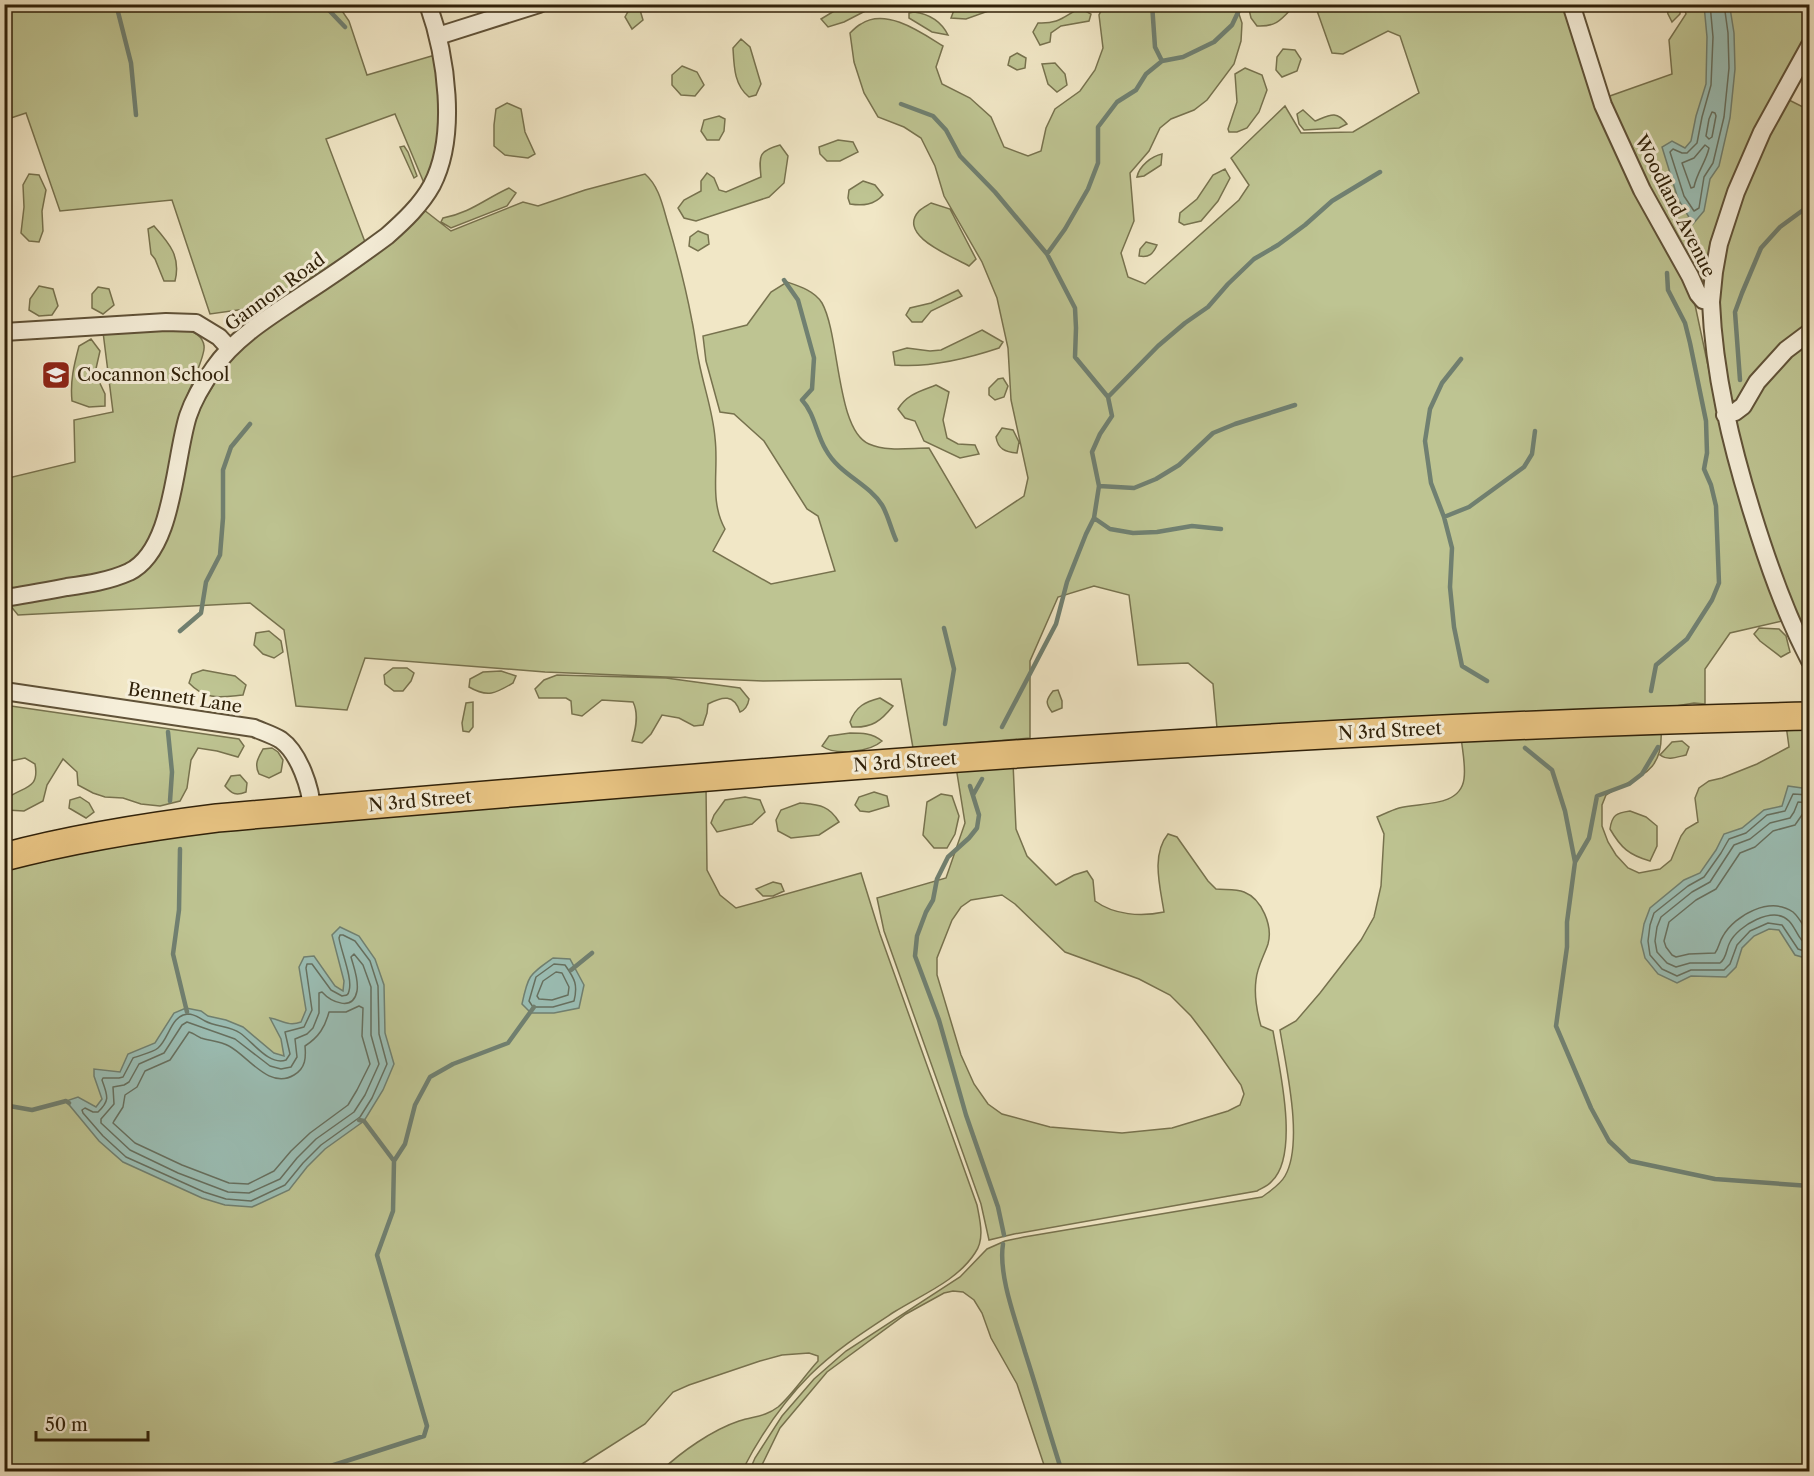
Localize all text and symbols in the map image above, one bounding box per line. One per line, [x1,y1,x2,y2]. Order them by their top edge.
street label: Woodland Avenue [1629,130,1720,281]
street label: Gannon Road [221,248,329,336]
school or university icon: Cocannon School [40,359,72,391]
place label: Cocannon School [77,364,229,386]
street label: Bennett Lane [126,678,244,718]
street label: N 3rd Street [1338,717,1443,745]
street label: N 3rd Street [853,747,958,777]
street label: N 3rd Street [367,785,473,816]
scale bar [36,1404,148,1442]
text: 50 m [45,1414,88,1436]

